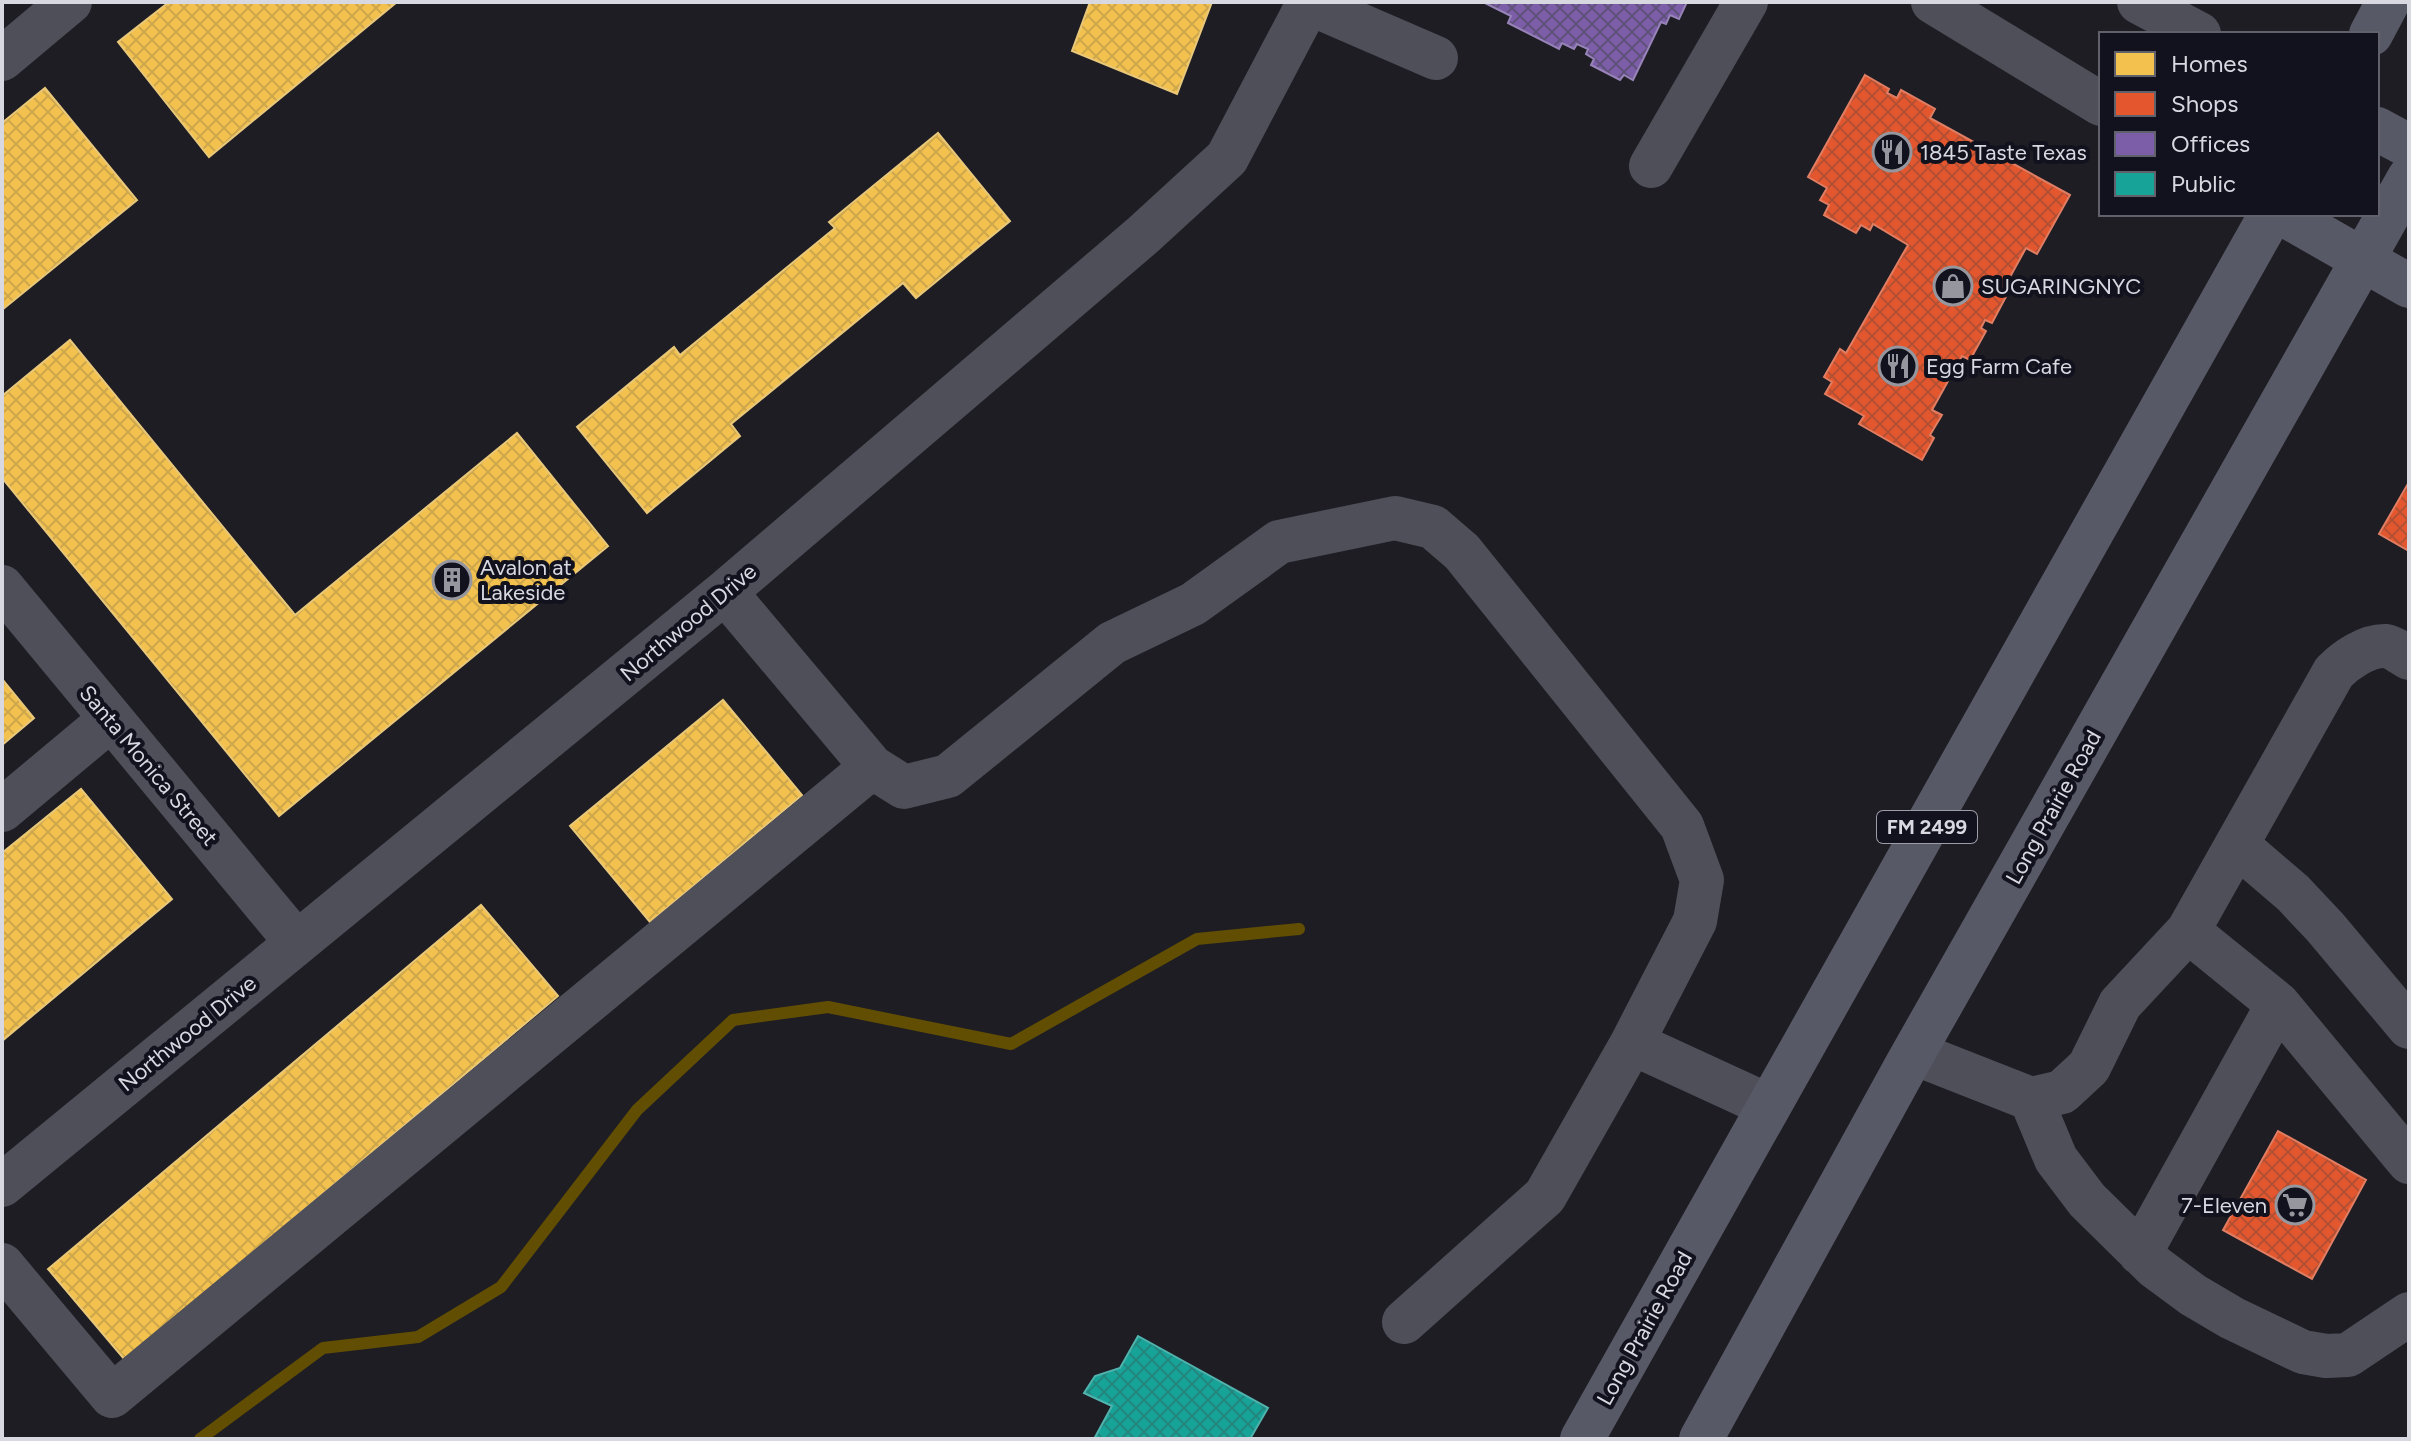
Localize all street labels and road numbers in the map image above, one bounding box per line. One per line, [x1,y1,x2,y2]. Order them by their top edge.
street label: Northwood Drive [615,558,762,687]
street label: Santa Monica Street [74,680,224,851]
street label: Long Prairie Road [2000,726,2107,889]
road number: FM 2499 [1877,811,1977,843]
street label: Northwood Drive [113,970,262,1097]
street label: Long Prairie Road [1591,1247,1698,1410]

